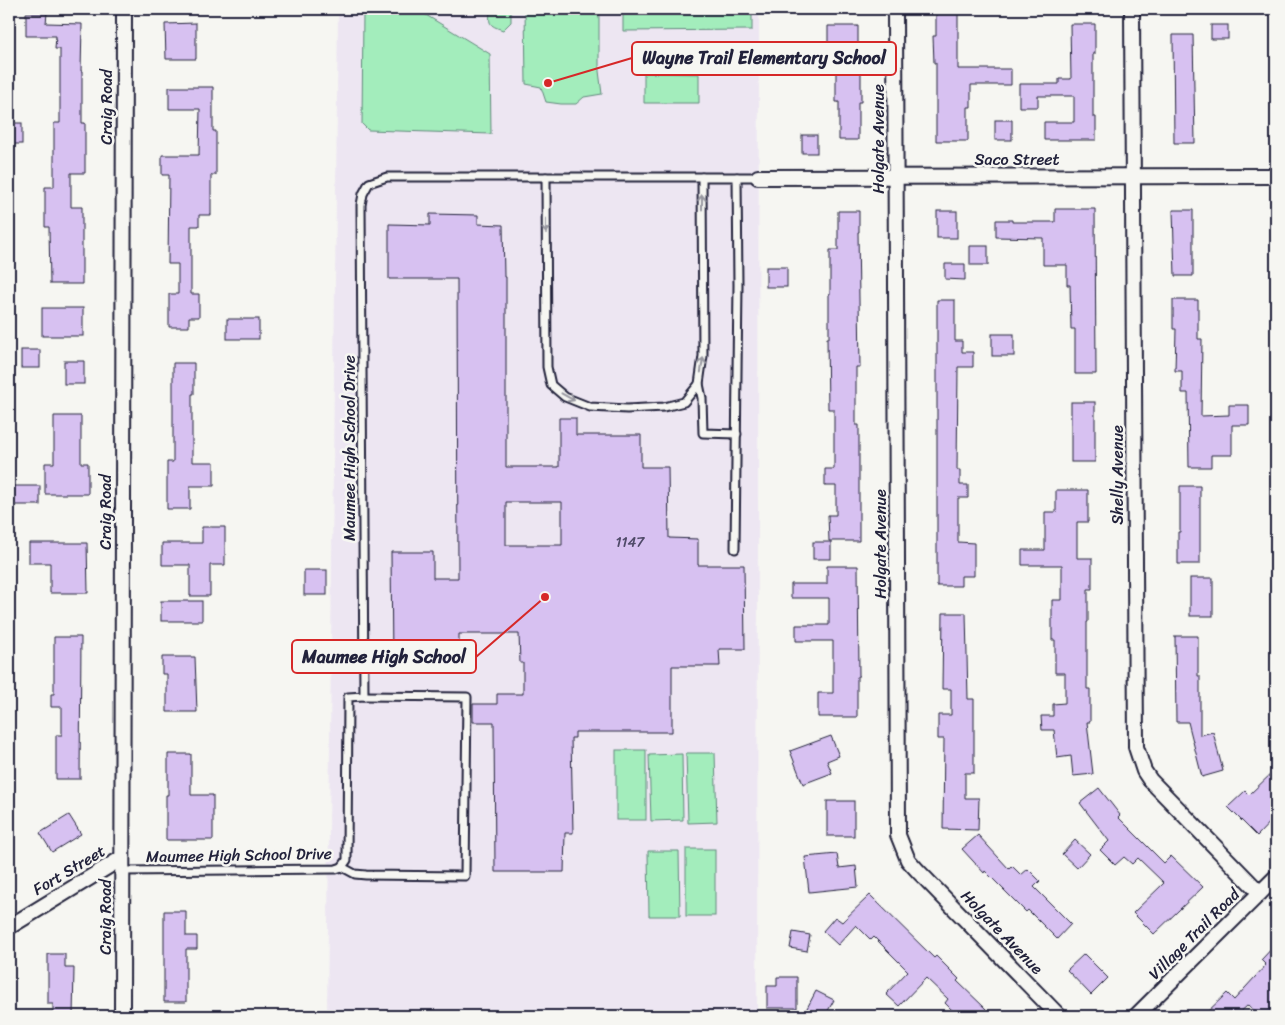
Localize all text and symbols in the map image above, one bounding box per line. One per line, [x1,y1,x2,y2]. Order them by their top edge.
callout: Wayne Trail Elementary School [632,42,896,75]
text: Wayne Trail Elementary School [642,42,887,74]
street label: Craig Road [92,68,121,145]
street label: Holgate Avenue [864,84,893,194]
street label: Saco Street [975,145,1059,174]
one-way arrow [697,195,707,211]
one-way arrow [541,218,551,234]
street label: Maumee High School Drive [335,355,364,541]
one-way arrow [697,357,707,373]
one-way arrow [560,392,575,402]
street label: Shelly Avenue [1103,425,1132,525]
street label: Craig Road [91,473,120,550]
street label: Holgate Avenue [866,489,895,599]
house number: 1147 [616,530,645,555]
callout: Maumee High School [292,640,476,673]
text: Maumee High School [301,641,467,673]
street label: Fort Street [27,837,111,903]
street label: Maumee High School Drive [146,839,332,871]
street label: Craig Road [91,878,120,955]
street label: Village Trail Road [1141,880,1248,987]
street label: Holgate Avenue [954,883,1051,982]

